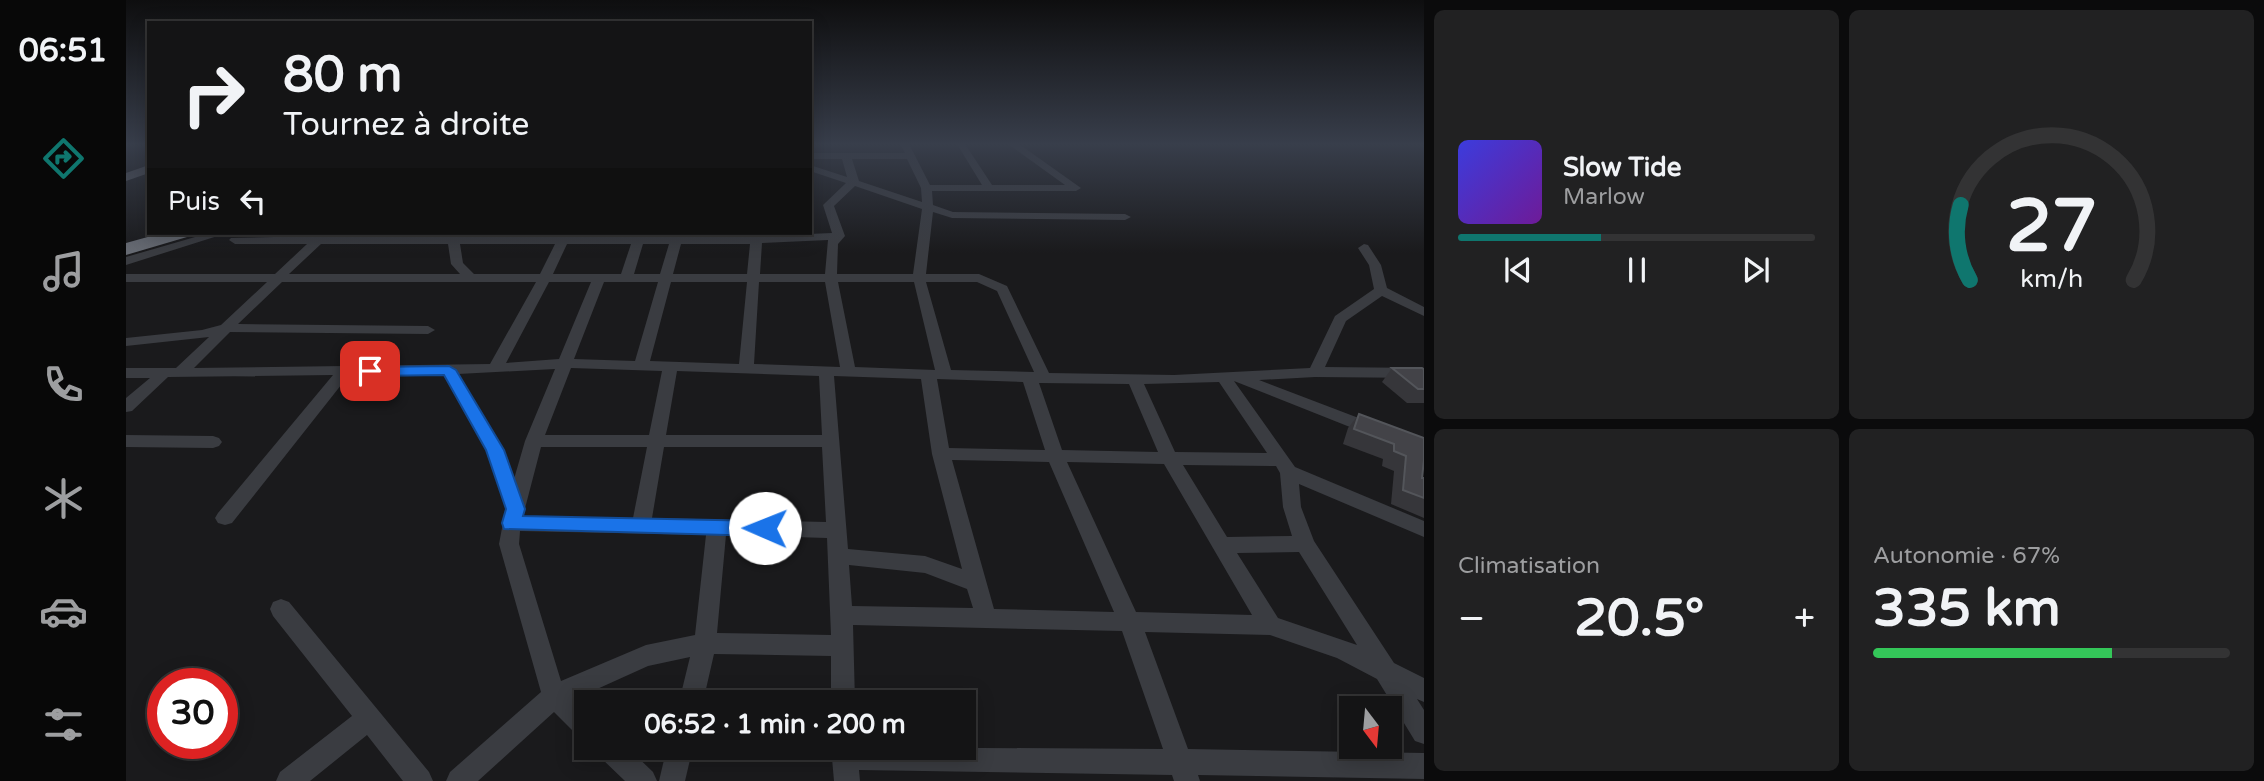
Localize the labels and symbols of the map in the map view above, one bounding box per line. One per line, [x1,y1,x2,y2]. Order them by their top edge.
pin [340,341,400,401]
position arrow [728,491,802,565]
speed limit sign: 30 [147,668,238,759]
north arrow [1339,696,1402,760]

